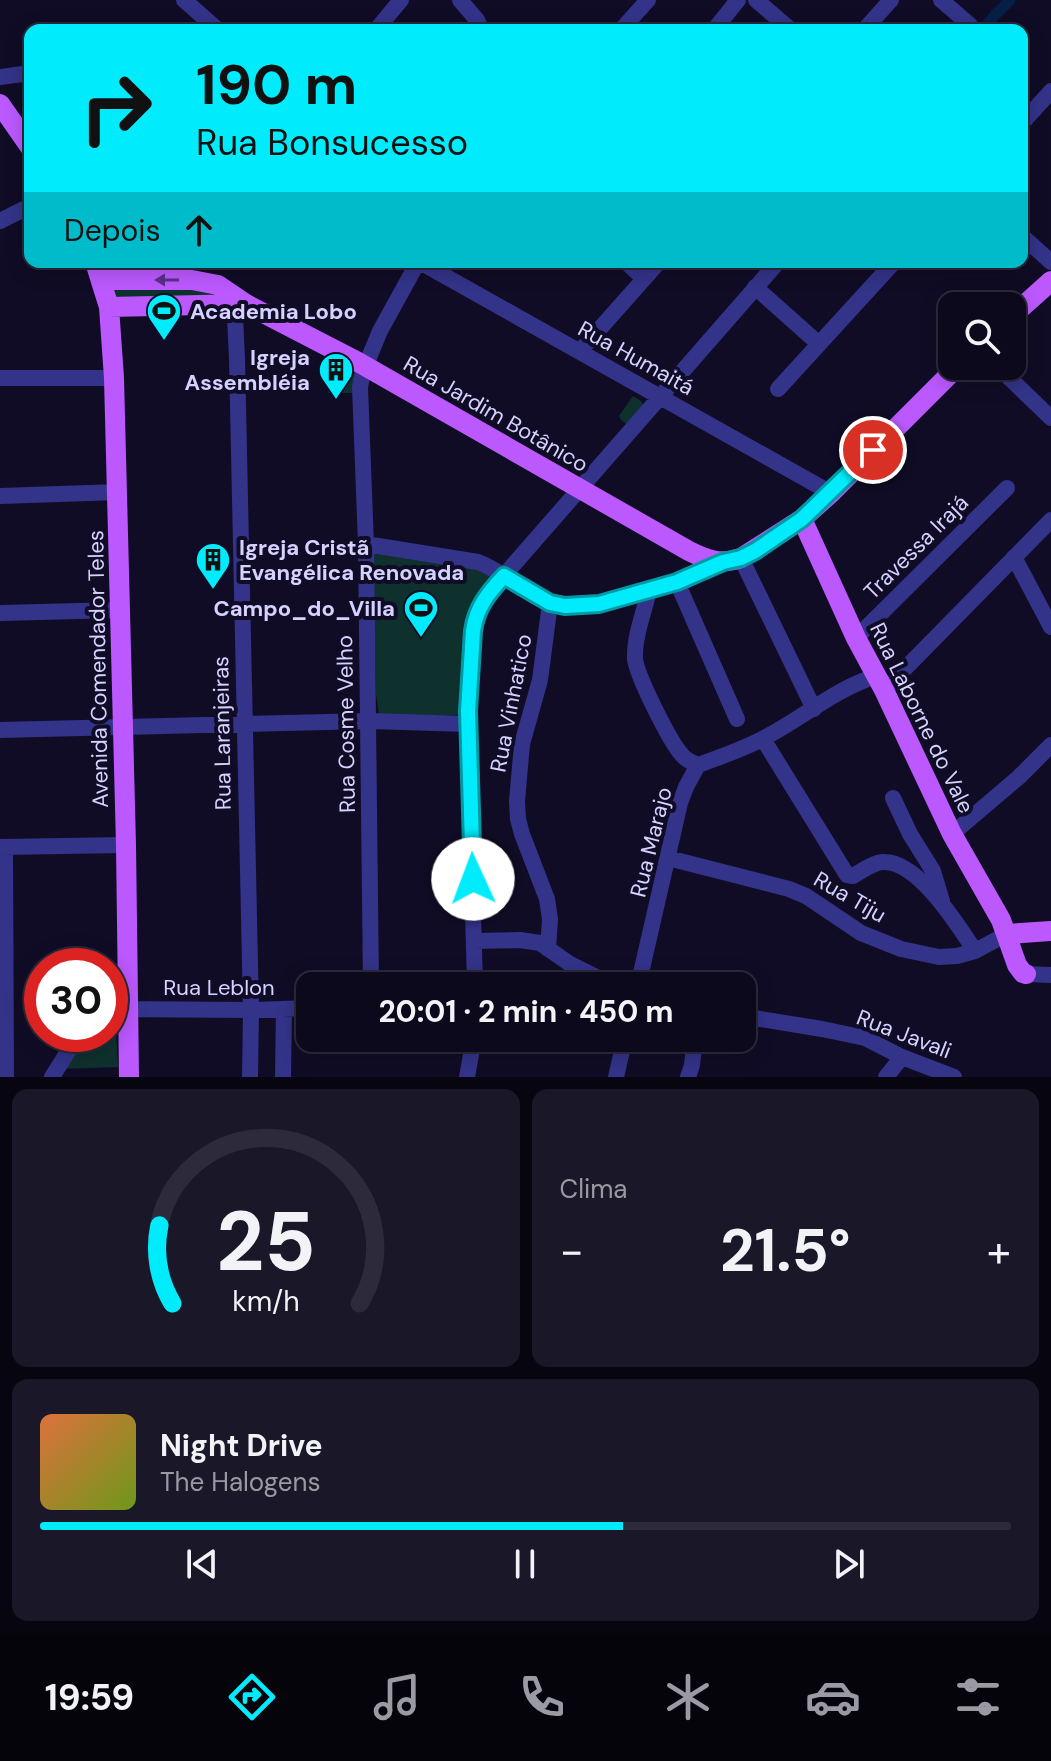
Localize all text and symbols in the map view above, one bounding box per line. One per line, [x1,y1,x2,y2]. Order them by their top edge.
text: 190 m [196,48,357,121]
icon: right [64,56,168,160]
text: Rua Bonsucesso [196,119,468,166]
icon: ahead [177,208,221,252]
text: Depois [64,211,161,250]
one-way arrow [154,274,179,286]
sports icon: Academia Lobo [145,292,183,342]
map controls [938,292,1026,380]
button: search [938,292,1026,380]
place label: Academia Lobo [190,297,357,326]
street label: Rua Humaitá [573,314,699,402]
place label: Igreja Assembléia [185,343,310,397]
street label: Rua Jardim Botânico [398,349,594,479]
building icon: Igreja Assembléia [317,351,355,401]
pin [839,416,907,484]
icon: arrive [851,428,895,472]
street label: Travessa Irajá [857,488,975,606]
street label: Avenida Comendador Teles [81,530,115,808]
place label: Igreja Cristã Evangélica Renovada [239,533,464,587]
building icon: Igreja Cristã Evangélica Renovada [194,541,232,591]
sports icon: Campo_do_Villa [402,589,440,639]
place label: Campo_do_Villa [213,594,395,623]
street label: Rua Laborne do Vale [863,618,981,818]
street label: Rua Vinhatico [483,632,539,774]
street label: Rua Cosme Velho [330,635,362,813]
street label: Rua Laranjeiras [206,656,238,810]
street label: Rua Marajo [623,784,679,900]
position arrow [431,837,515,921]
street label: Rua Tiju [809,865,891,929]
speed limit sign: 30 [24,948,128,1052]
street label: Rua Leblon [163,973,275,1002]
text: 20:01 · 2 min · 450 m [378,992,674,1031]
street label: Rua Javali [852,1003,956,1065]
text: Clima [560,1172,628,1206]
text: 25 [216,1187,316,1296]
text: 21.5° [720,1211,851,1290]
text: − [560,1222,584,1280]
text: + [987,1222,1011,1280]
text: km/h [232,1283,300,1320]
text: Night Drive [160,1426,323,1465]
text: The Halogens [160,1465,320,1499]
icon: previous [180,1542,224,1586]
icon: pause [503,1542,547,1586]
icon: next [827,1542,871,1586]
icon: directions [224,1669,280,1725]
icon: music [369,1669,425,1725]
icon: phone [514,1669,570,1725]
icon: climate [660,1669,716,1725]
icon: car [805,1669,861,1725]
icon: filters [950,1669,1006,1725]
text: 19:59 [45,1674,134,1721]

